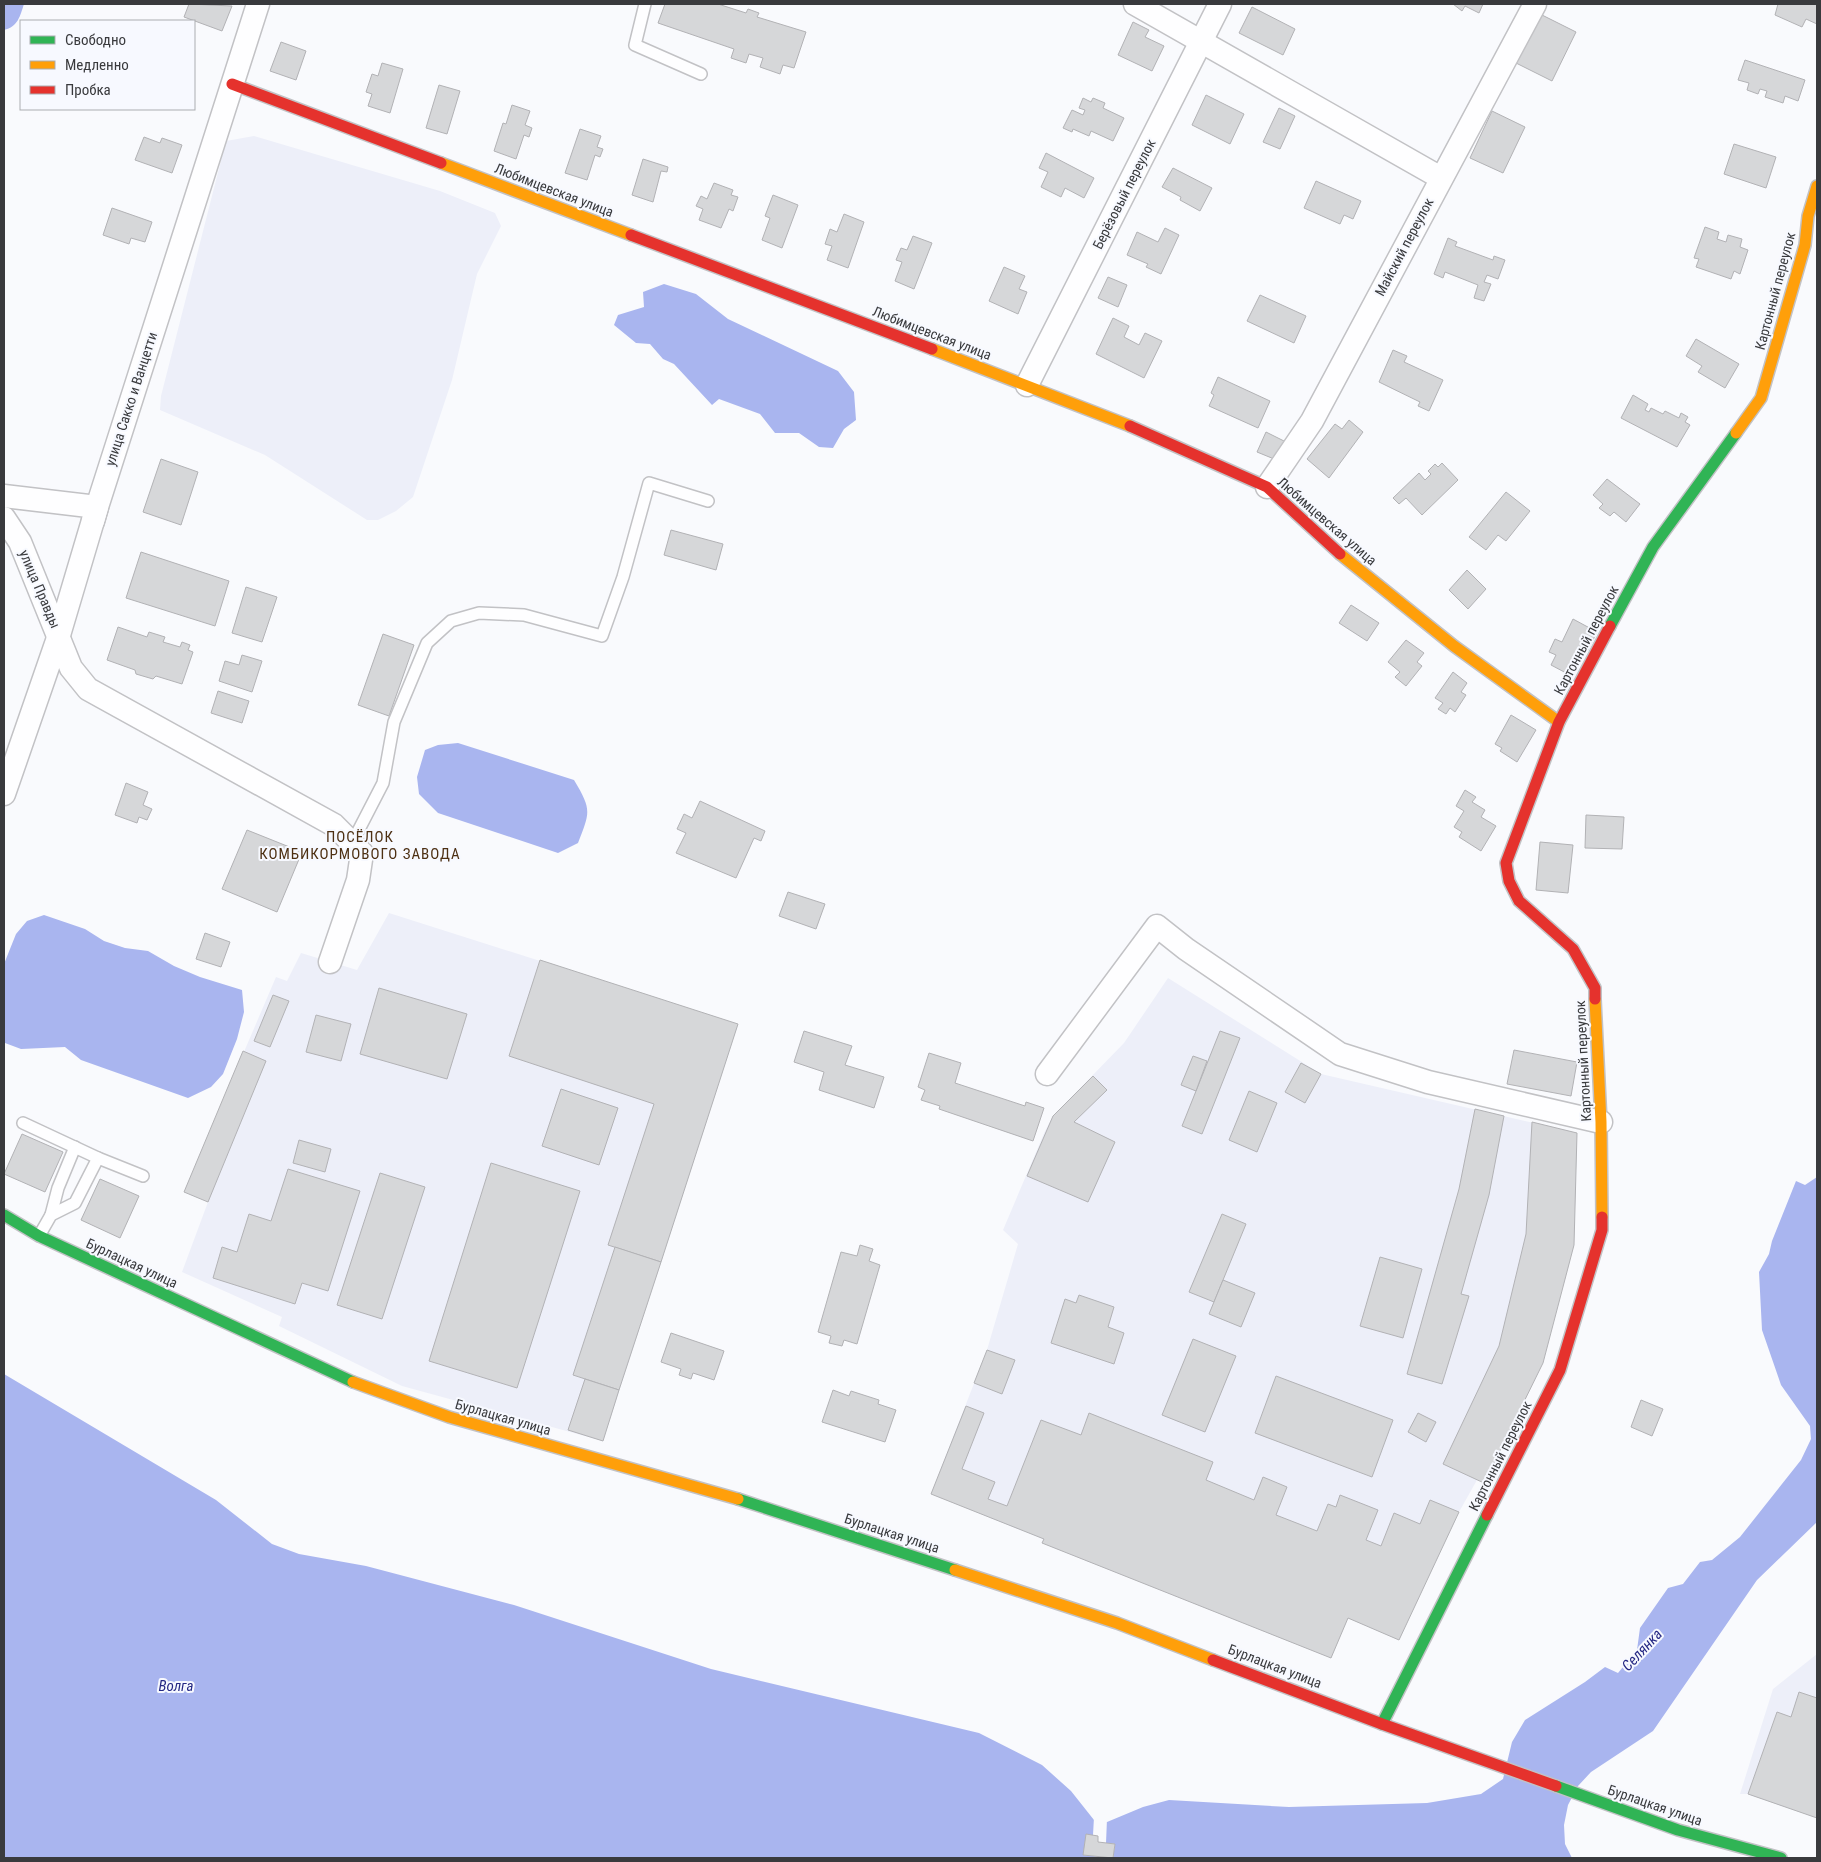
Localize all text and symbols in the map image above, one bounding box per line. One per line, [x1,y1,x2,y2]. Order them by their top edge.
legend [20,20,195,110]
text: Свободно [65,31,126,49]
text: Медленно [65,56,129,74]
text: Пробка [65,81,111,99]
street label: Берёзовый переулок [1089,136,1159,252]
street label: Любимцевская улица [492,160,616,220]
street label: Майский переулок [1371,195,1437,299]
street label: Картонный переулок [1752,230,1798,352]
street label: Любимцевская улица [870,303,994,363]
street label: улица Сакко и Ванцетти [102,330,160,468]
street label: Любимцевская улица [1274,474,1380,568]
street label: улица Правды [16,547,64,631]
street label: Картонный переулок [1550,582,1622,697]
district label: ПОСЁЛОК КОМБИКОРМОВОГО ЗАВОДА [259,828,461,863]
street label: Картонный переулок [1572,1000,1594,1122]
street label: Бурлацкая улица [84,1235,180,1291]
street label: Бурлацкая улица [453,1396,553,1438]
street label: Картонный переулок [1465,1398,1535,1514]
street label: Бурлацкая улица [843,1510,941,1556]
water label: Селянка [1618,1625,1666,1675]
street label: Бурлацкая улица [1226,1641,1324,1691]
water label: Волга [159,1677,193,1695]
street label: Бурлацкая улица [1606,1781,1704,1829]

